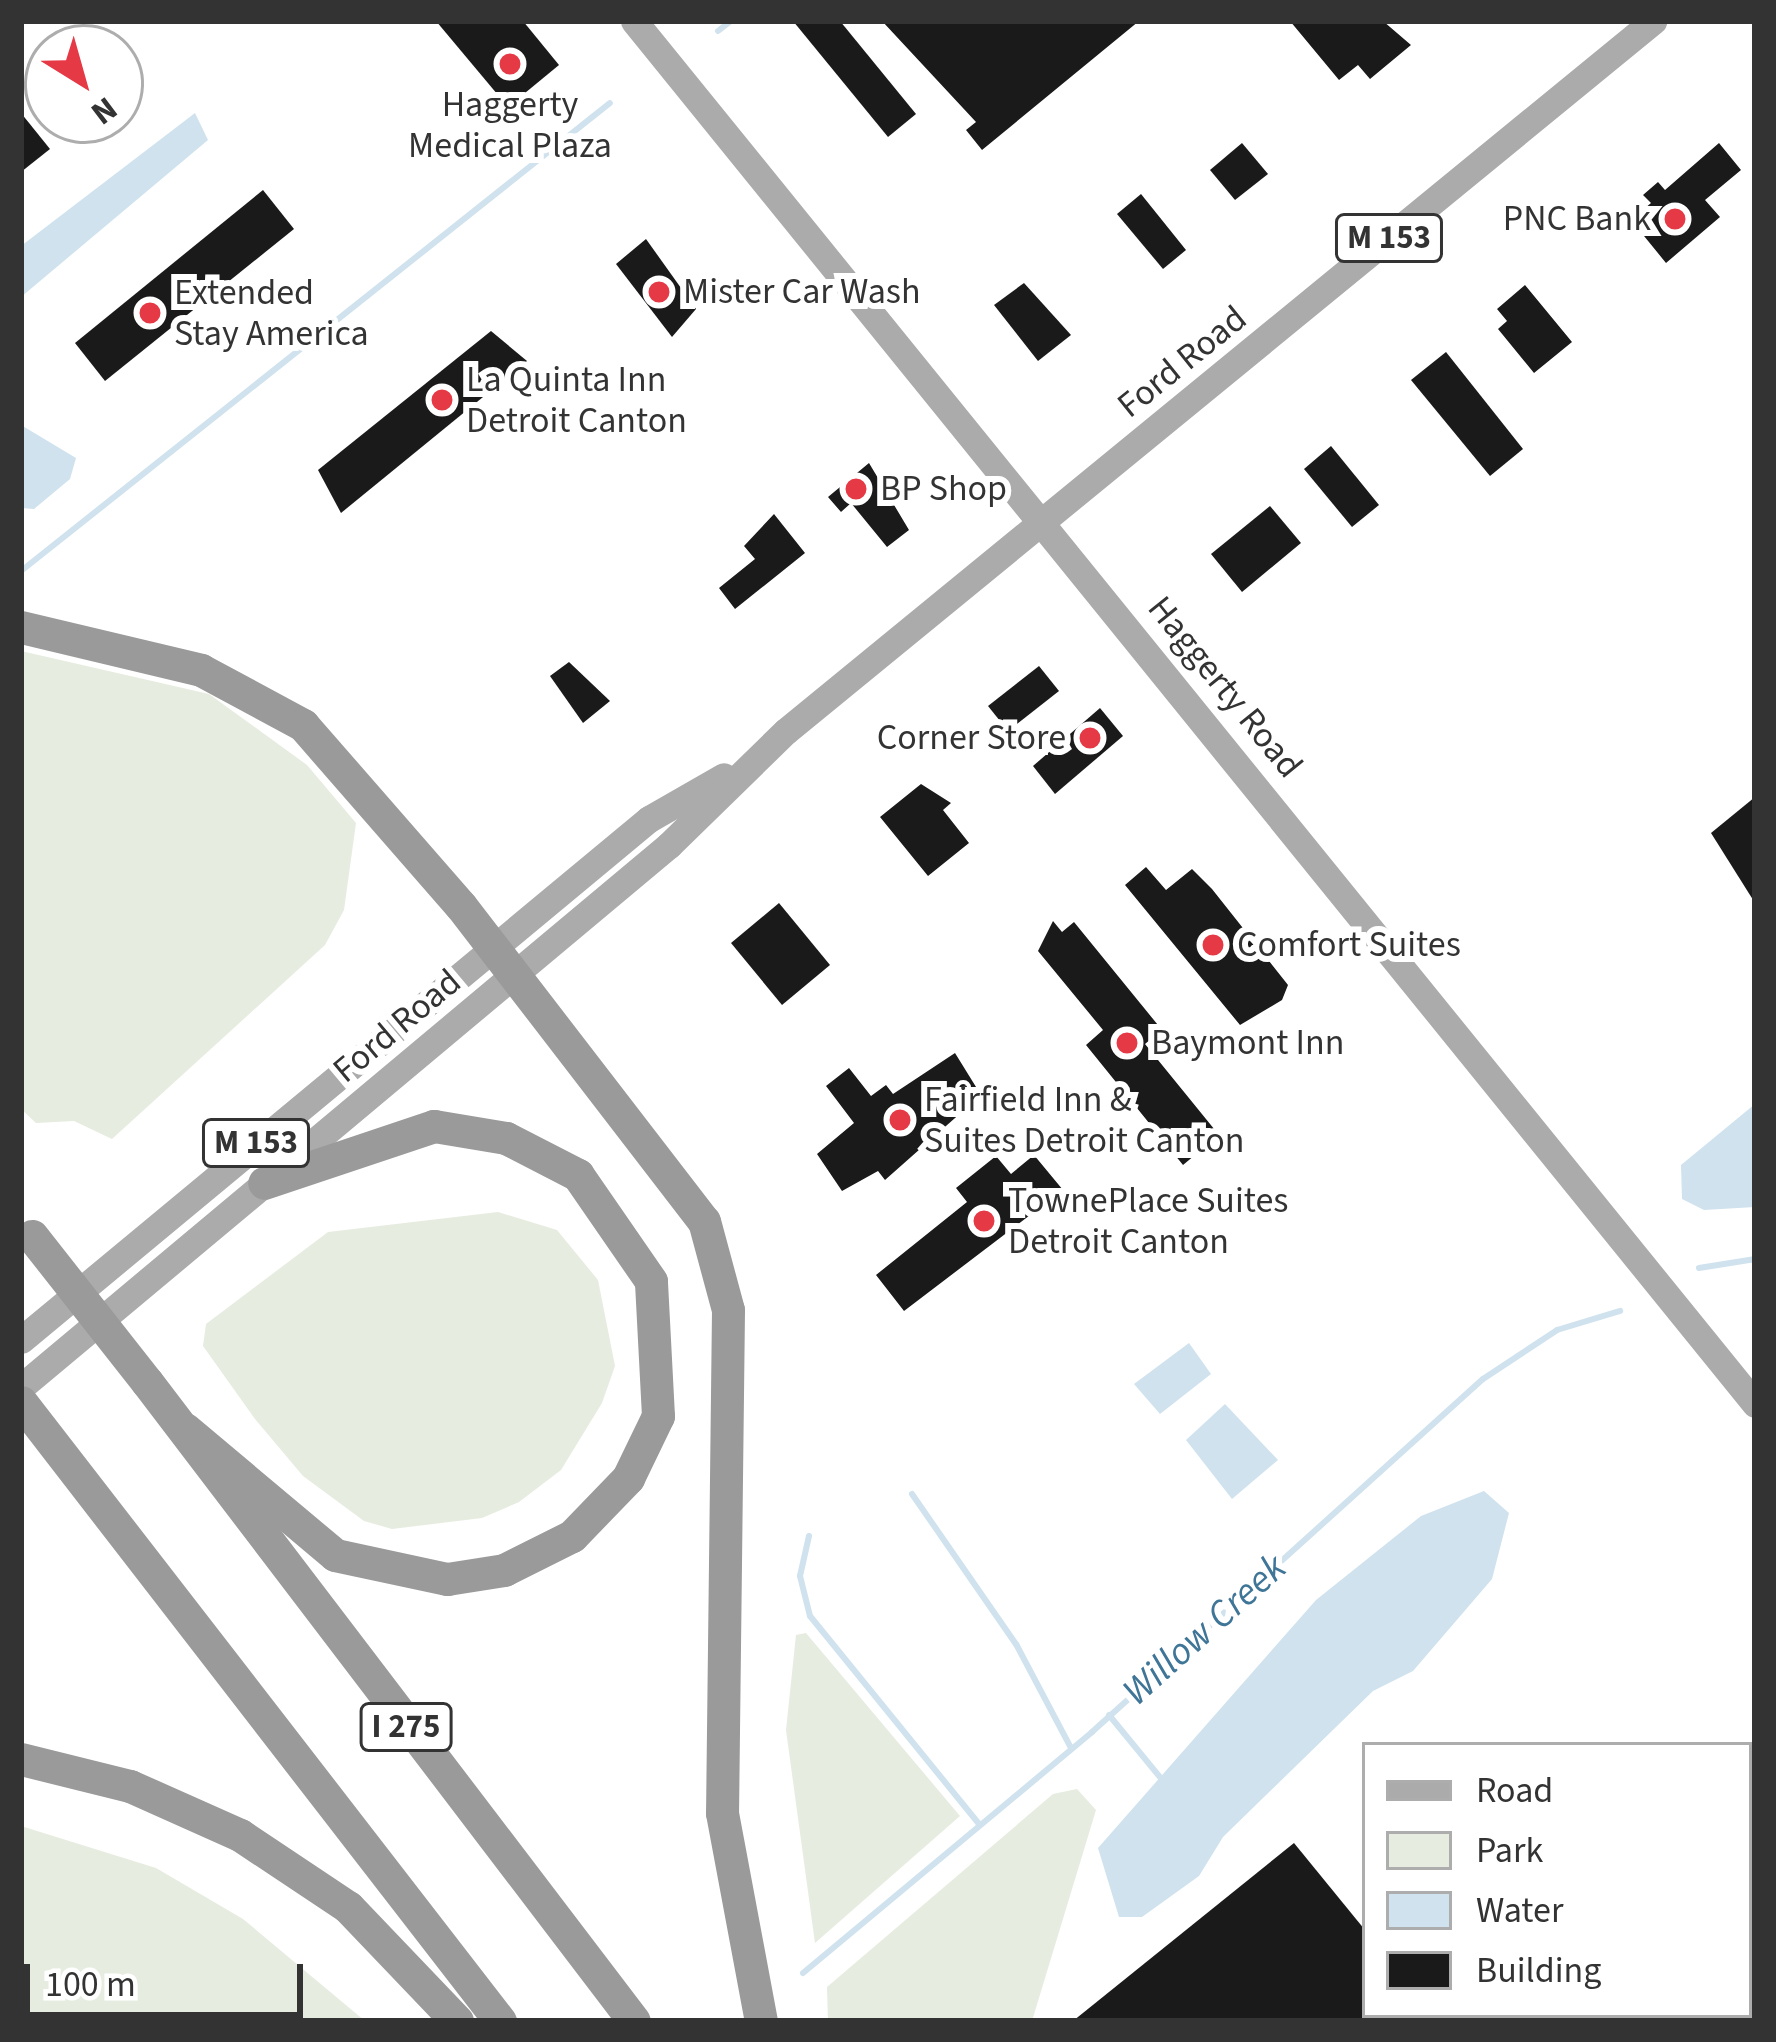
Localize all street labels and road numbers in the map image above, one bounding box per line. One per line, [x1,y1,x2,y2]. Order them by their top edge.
road number: M 153 [1332,211,1446,265]
street label: Ford Road [1109,297,1255,427]
street label: Haggerty Road [1139,587,1311,787]
street label: Ford Road [324,960,470,1092]
road number: M 153 [199,1116,313,1170]
road number: I 275 [358,1700,454,1754]

